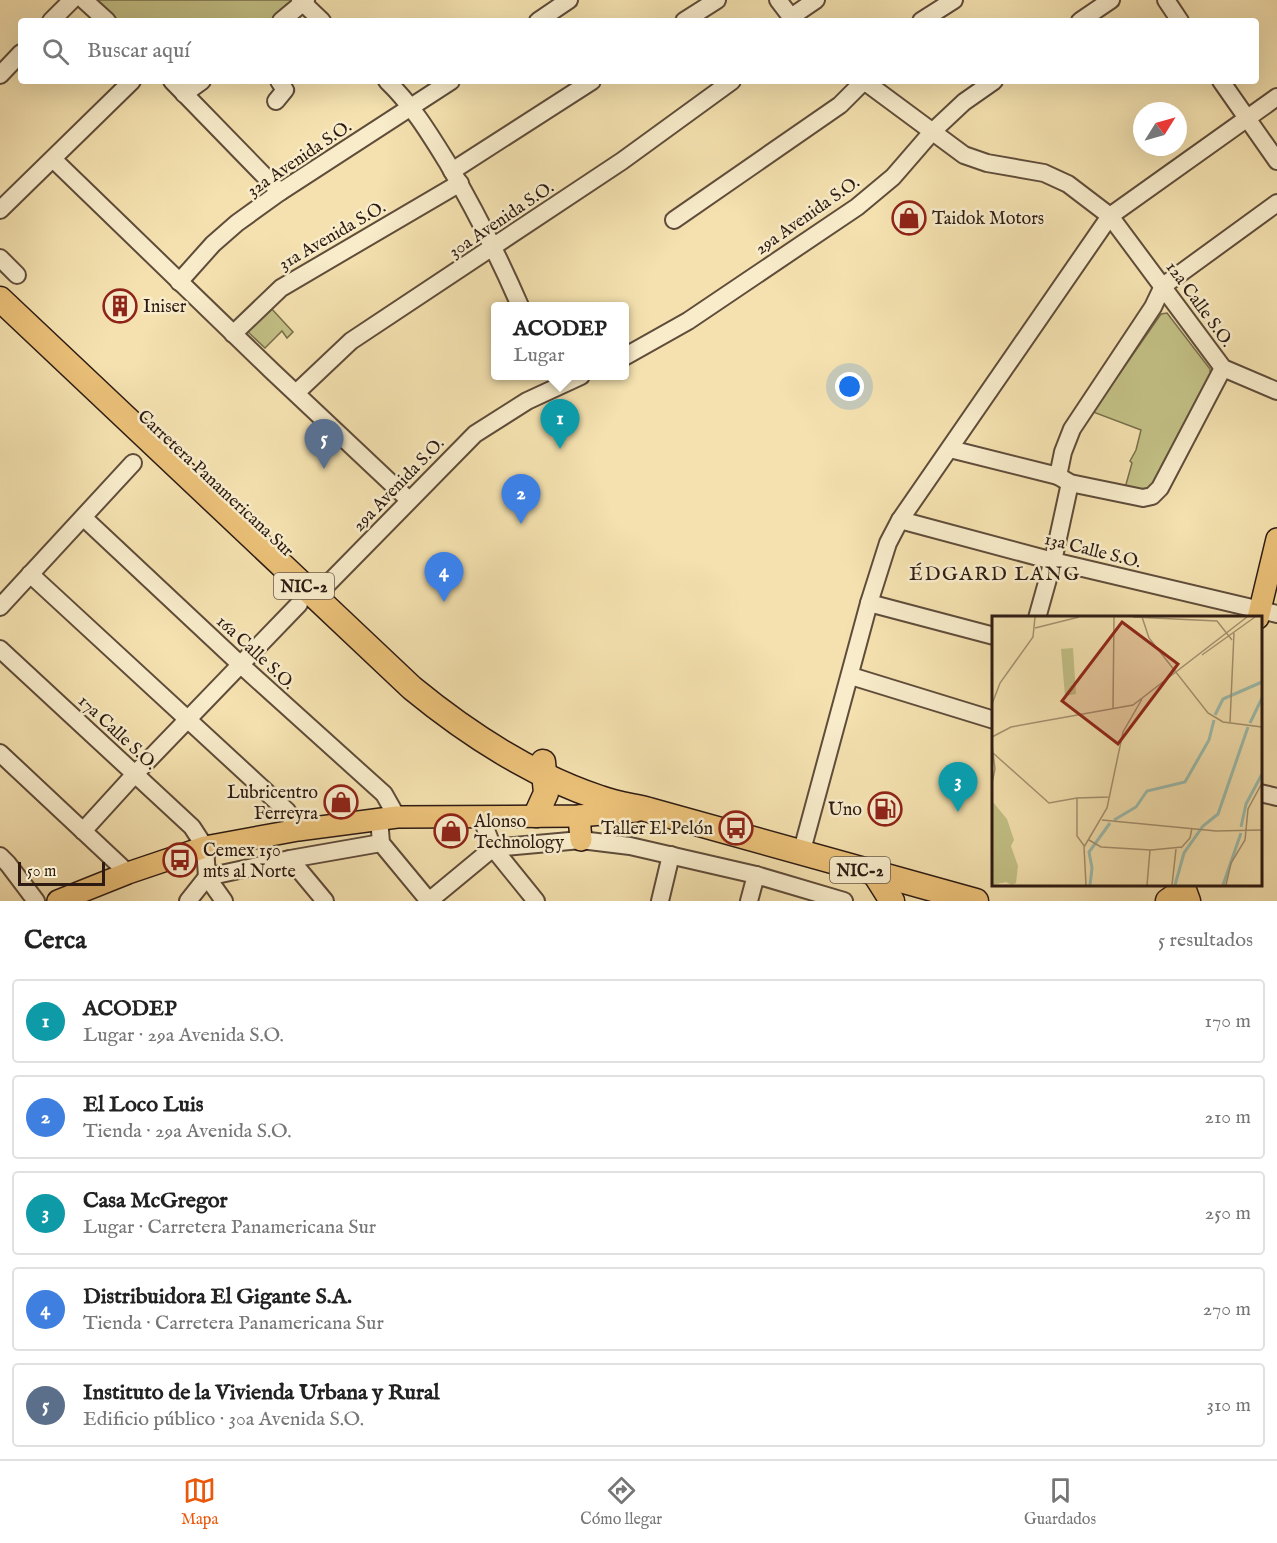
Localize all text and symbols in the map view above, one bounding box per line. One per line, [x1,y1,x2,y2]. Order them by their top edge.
search box [18,18,1259,84]
icon: search [39,35,72,68]
text: Buscar aquí [87,37,190,65]
north arrow [1133,102,1187,156]
street label: 32a Avenida S.O. [243,116,357,203]
street label: 29a Avenida S.O. [751,172,865,261]
street label: 30a Avenida S.O. [445,177,559,264]
street label: 31a Avenida S.O. [275,196,390,276]
shop icon: Taidok Motors [891,200,927,236]
place label: Taidok Motors [932,208,1044,231]
street label: 12a Calle S.O. [1160,257,1238,352]
building icon: Iniser [102,288,138,324]
place label: Iniser [143,296,187,319]
popup [491,302,629,380]
text: ACODEP [513,315,607,343]
text: Lugar [513,343,565,368]
your location [835,372,864,401]
pin: 1 [540,400,580,449]
street label: Carretera Panamericana Sur [132,406,298,563]
pin: 5 [304,420,344,469]
street label: 29a Avenida S.O. [348,433,450,537]
pin: 2 [502,474,540,524]
street label: 13a Calle S.O. [1042,528,1143,575]
pin: 4 [424,552,464,602]
district label: ÉDGARD LANG [909,562,1081,587]
road number: NIC-2 [274,573,334,599]
street label: 16a Calle S.O. [211,611,299,696]
inset map [992,616,1262,886]
street label: 17a Calle S.O. [72,690,162,776]
pin: 3 [938,762,978,812]
place label: Lubricentro Ferreyra [227,782,318,826]
shop icon: Lubricentro Ferreyra [323,784,359,820]
fuel station icon: Uno [867,791,903,827]
place label: Uno [828,799,862,822]
bus stop icon: Taller El Pelón [718,810,754,846]
place label: Alonso Technology [473,811,564,855]
shop icon: Alonso Technology [433,813,469,849]
place label: Taller El Pelón [601,818,713,841]
place label: Cemex 150 mts al Norte [203,840,296,884]
bus stop icon: Cemex 150 mts al Norte [162,842,198,878]
road number: NIC-2 [830,857,890,883]
scale bar [18,859,105,887]
text: 50 m [27,862,56,882]
text: Cerca [24,924,86,957]
text: 5 resultados [1158,928,1253,953]
text: ACODEP [83,995,177,1023]
text: 1 [42,1009,49,1034]
text: 170 m [1205,1009,1251,1034]
text: Lugar · 29a Avenida S.O. [83,1023,284,1048]
text: El Loco Luis [83,1091,204,1119]
text: 2 [41,1105,50,1130]
text: 210 m [1205,1105,1251,1130]
text: Tienda · 29a Avenida S.O. [83,1119,291,1144]
text: Casa McGregor [83,1187,228,1215]
text: 3 [42,1201,49,1226]
text: 250 m [1205,1201,1251,1226]
text: Lugar · Carretera Panamericana Sur [83,1215,376,1240]
text: Distribuidora El Gigante S.A. [83,1283,352,1311]
text: 4 [41,1297,50,1322]
text: 270 m [1203,1297,1251,1322]
text: Tienda · Carretera Panamericana Sur [83,1311,384,1336]
text: Instituto de la Vivienda Urbana y Rural [83,1379,440,1407]
text: 5 [42,1393,49,1418]
text: 310 m [1207,1393,1251,1418]
text: Edificio público · 30a Avenida S.O. [83,1407,364,1432]
tab: Mapa [181,1474,218,1530]
tab: Cómo llegar [580,1474,662,1530]
tab: Guardados [1024,1474,1096,1530]

